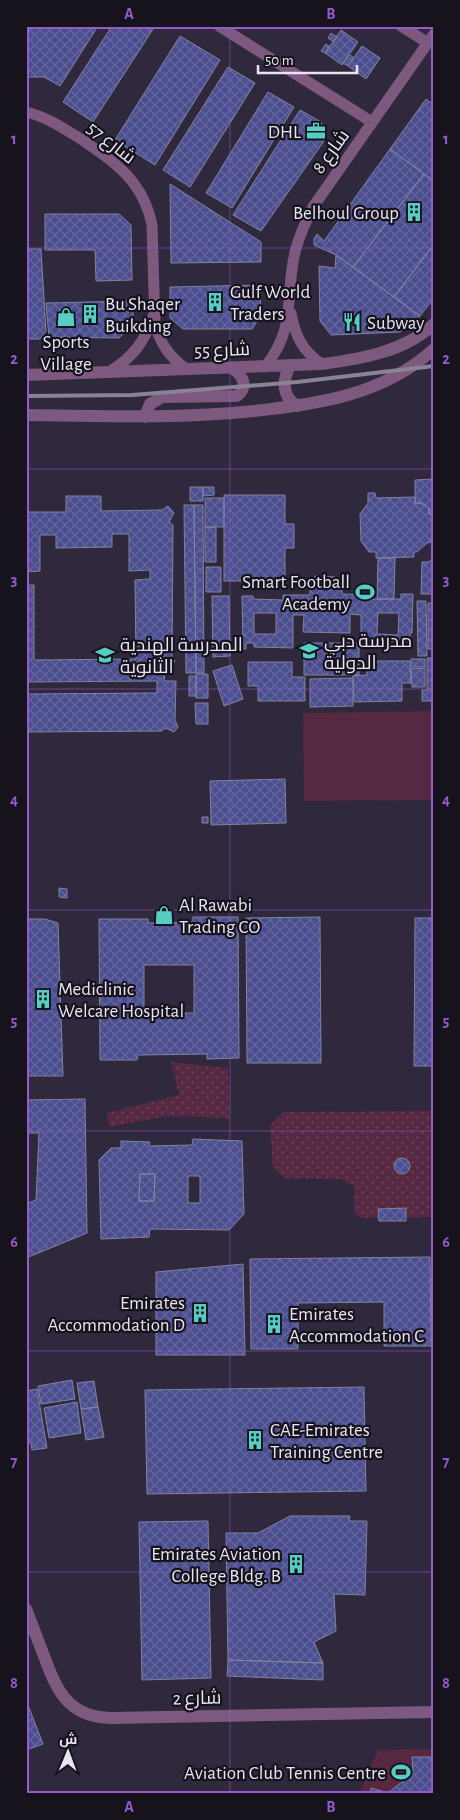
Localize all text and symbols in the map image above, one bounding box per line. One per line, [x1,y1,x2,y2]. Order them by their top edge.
text: A [124,6,134,22]
text: B [326,6,336,22]
scale bar [258,42,356,74]
text: 50 m [265,53,294,68]
street label: شارع 57 [81,118,140,170]
office icon: DHL [305,120,327,142]
place label: DHL [268,123,301,142]
street label: شارع 8 [308,126,356,179]
text: 1 [11,131,17,147]
text: 1 [443,131,449,147]
building icon: Belhoul Group [403,201,425,223]
place label: Belhoul Group [293,204,399,223]
place label: Gulf World Traders [230,283,310,324]
building icon: Gulf World Traders [204,291,226,313]
place label: Bu Shaqer Buikding [105,295,180,336]
building icon: Bu Shaqer Buikding [79,303,101,325]
shop icon: Sports Village [55,306,77,328]
restaurant icon: Subway [341,311,363,333]
place label: Subway [367,314,424,333]
place label: Sports Village [40,333,92,374]
street label: شارع 55 [194,339,250,364]
text: 2 [10,351,18,367]
text: 2 [442,351,450,367]
text: 3 [11,572,18,588]
text: 3 [443,572,450,588]
place label: Smart Football Academy [242,573,350,614]
sports icon: Smart Football Academy [354,581,376,603]
place label: مدرسة دبي الدولية [324,632,412,674]
place label: المدرسة الهندية الثانوية [120,636,243,678]
school or university icon: مدرسة دبي الدولية [298,640,320,662]
school or university icon: المدرسة الهندية الثانوية [94,644,116,666]
text: 4 [10,792,18,808]
text: 4 [442,792,450,808]
place label: Al Rawabi Trading CO [179,896,260,937]
shop icon: Al Rawabi Trading CO [153,904,175,926]
place label: Mediclinic Welcare Hospital [58,980,184,1021]
building icon: Mediclinic Welcare Hospital [32,988,54,1010]
text: 5 [11,1013,18,1029]
text: 5 [443,1013,450,1029]
text: 6 [10,1234,18,1250]
text: 6 [442,1234,450,1250]
place label: Emirates Accommodation D [47,1294,185,1335]
building icon: Emirates Accommodation D [189,1302,211,1324]
place label: Emirates Accommodation C [289,1305,424,1346]
building icon: Emirates Accommodation C [263,1313,285,1335]
place label: CAE-Emirates Training Centre [270,1421,383,1462]
building icon: CAE-Emirates Training Centre [244,1429,266,1451]
text: 7 [11,1454,18,1470]
text: 7 [443,1454,450,1470]
place label: Emirates Aviation College Bldg. B [151,1545,281,1586]
building icon: Emirates Aviation College Bldg. B [285,1553,307,1575]
text: 8 [10,1675,18,1691]
text: 8 [442,1675,450,1691]
street label: شارع 2 [173,1688,222,1711]
north arrow [42,1728,92,1778]
text: ش [59,1731,77,1748]
sports icon: Aviation Club Tennis Centre [390,1761,412,1783]
place label: Aviation Club Tennis Centre [184,1764,386,1783]
text: A [124,1799,134,1815]
text: B [326,1799,336,1815]

